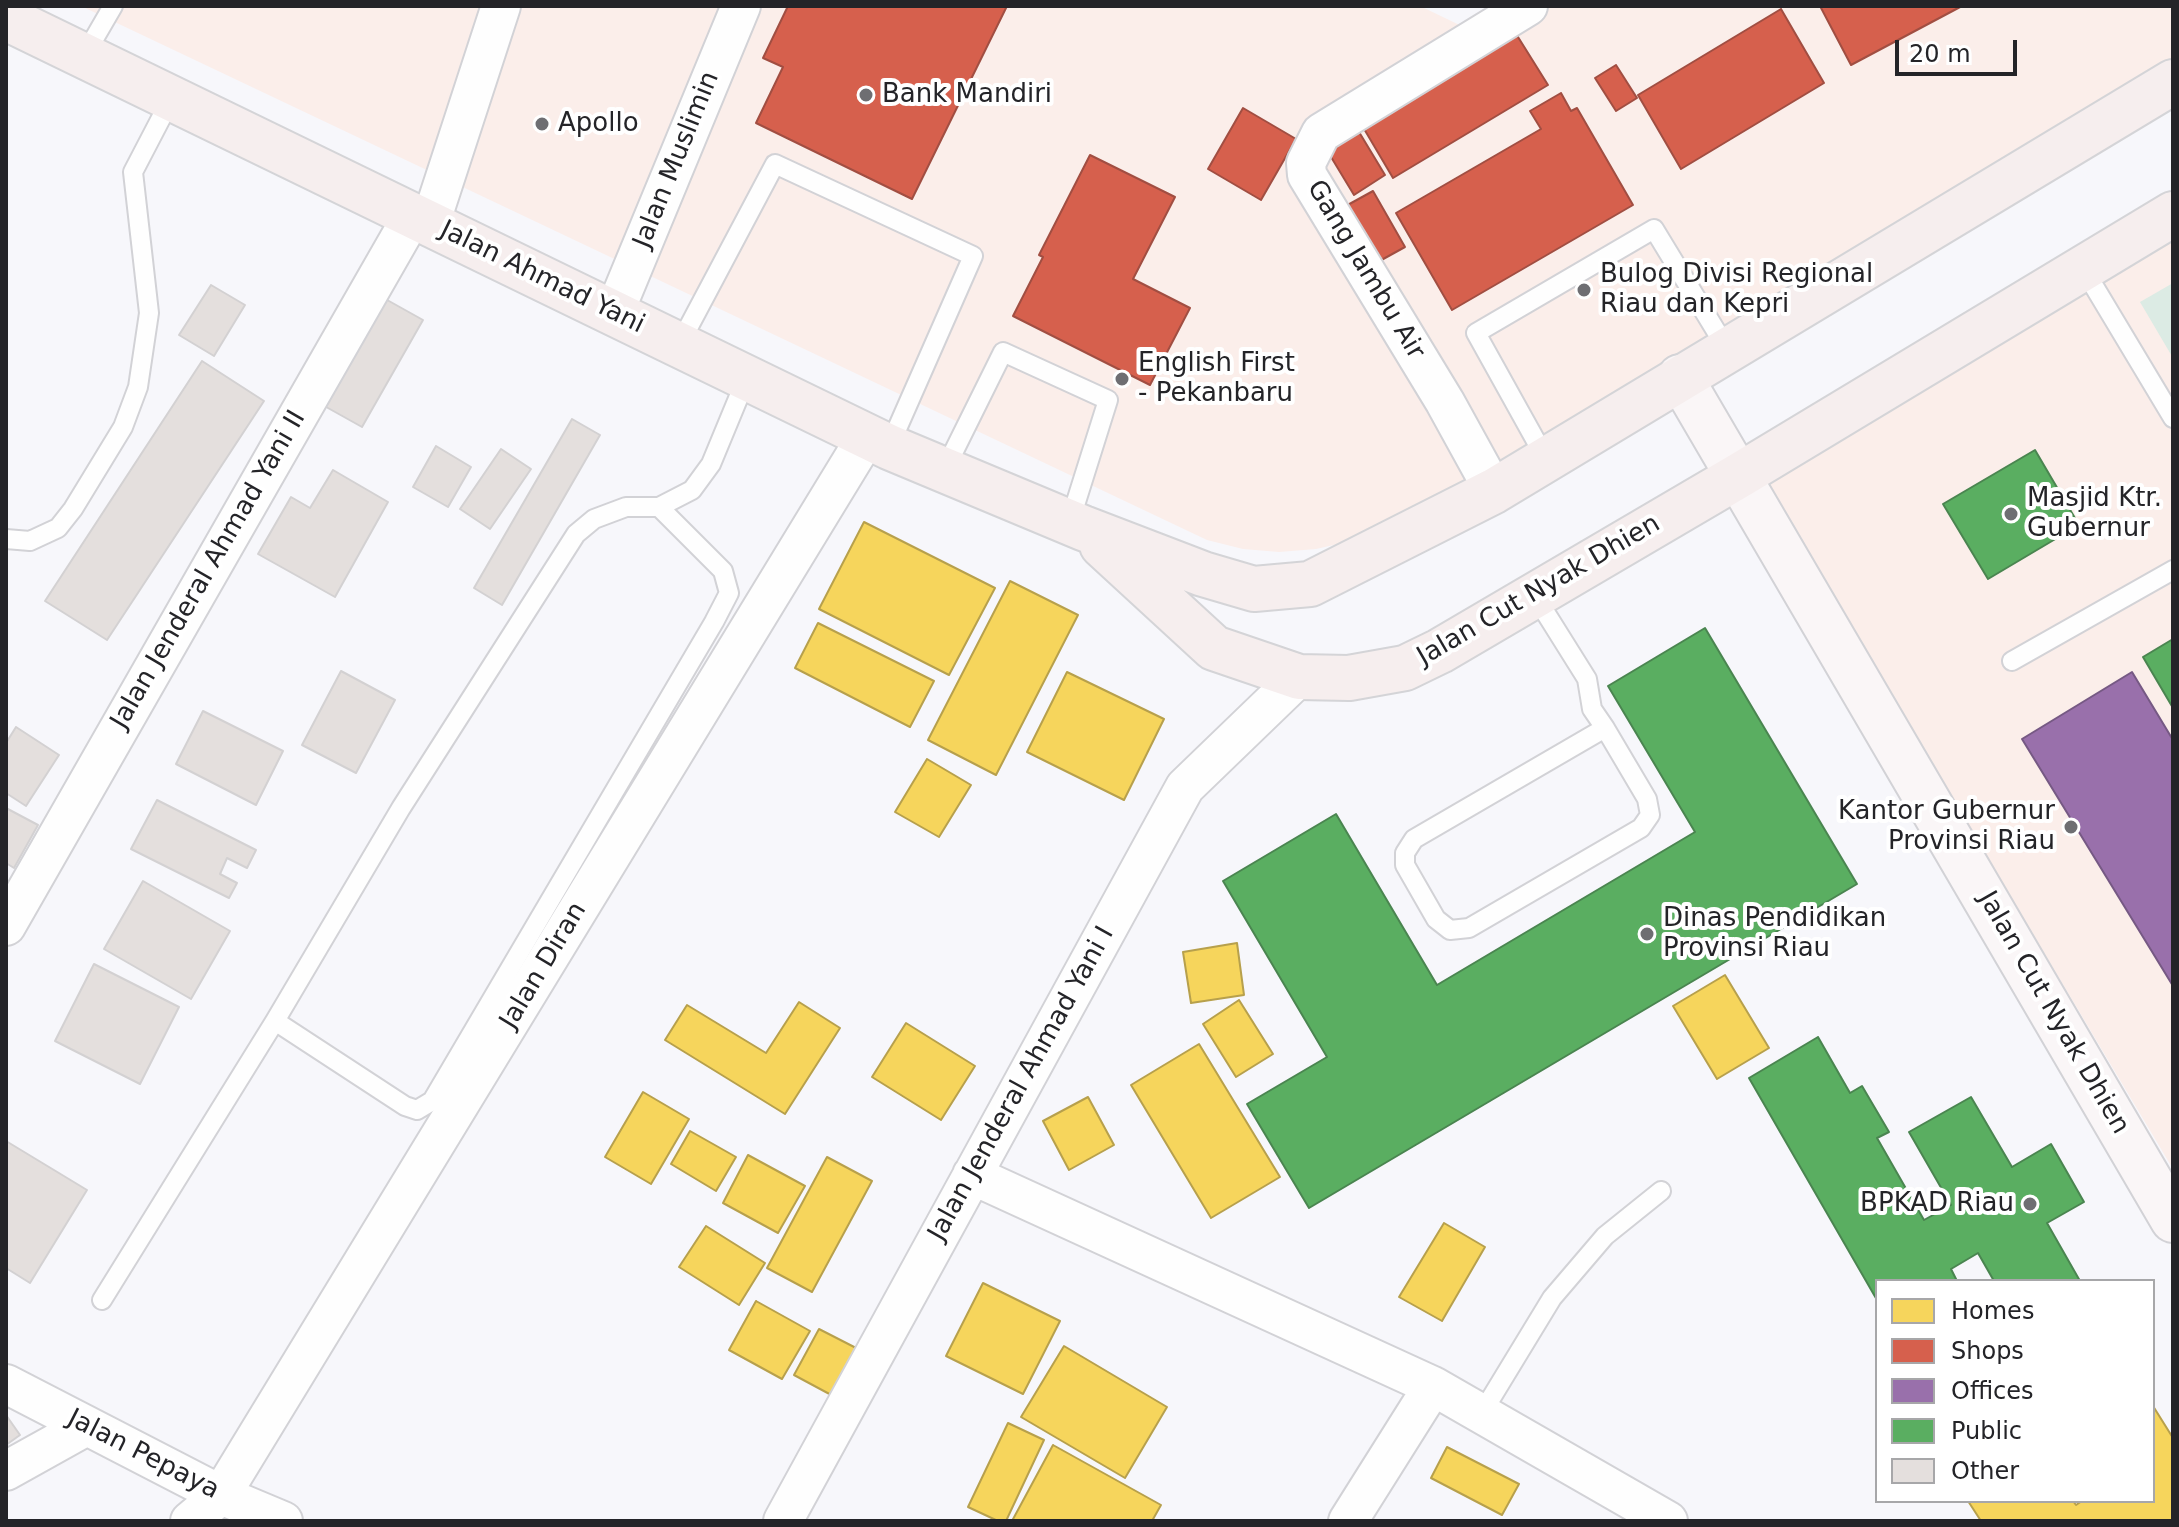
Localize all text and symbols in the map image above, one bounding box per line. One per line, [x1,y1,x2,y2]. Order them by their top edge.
scale bar [1899,24,2021,74]
text: 20 m [1909,40,1971,68]
street label: Jalan Muslimin [627,67,727,253]
place label: Bank Mandiri [882,79,1052,111]
marker: Bank Mandiri [857,86,875,104]
place label: Apollo [558,108,639,140]
marker: Apollo [533,115,551,133]
street label: Gang Jambu Air [1299,175,1431,365]
street label: Jalan Ahmad Yani [435,215,649,341]
place label: Bulog Divisi Regional Riau dan Kepri [1600,259,1873,320]
marker: Bulog Divisi Regional Riau dan Kepri [1575,281,1593,299]
place label: English First - Pekanbaru [1138,348,1295,410]
marker: English First - Pekanbaru [1113,370,1131,388]
street label: Jalan Jenderal Ahmad Yani II [105,405,313,735]
place label: Masjid Ktr. Gubernur [2027,483,2162,544]
marker: Masjid Ktr. Gubernur [2002,505,2020,523]
street label: Jalan Cut Nyak Dhien [1412,509,1666,673]
place label: Kantor Gubernur Provinsi Riau [1838,796,2055,858]
marker: Kantor Gubernur Provinsi Riau [2062,818,2080,836]
street label: Jalan Cut Nyak Dhien [1971,886,2135,1140]
street label: Jalan Diran [494,897,594,1035]
place label: Dinas Pendidikan Provinsi Riau [1663,903,1886,964]
street label: Jalan Jenderal Ahmad Yani I [922,921,1122,1247]
marker: Dinas Pendidikan Provinsi Riau [1638,925,1656,943]
place label: BPKAD Riau [1860,1188,2014,1220]
marker: BPKAD Riau [2021,1195,2039,1213]
legend [1875,1279,2155,1503]
text: Homes [1951,1297,2034,1325]
text: Shops [1951,1337,2024,1365]
text: Offices [1951,1377,2034,1405]
street label: Jalan Pepaya [62,1403,224,1507]
text: Public [1951,1417,2022,1445]
text: Other [1951,1457,2019,1485]

